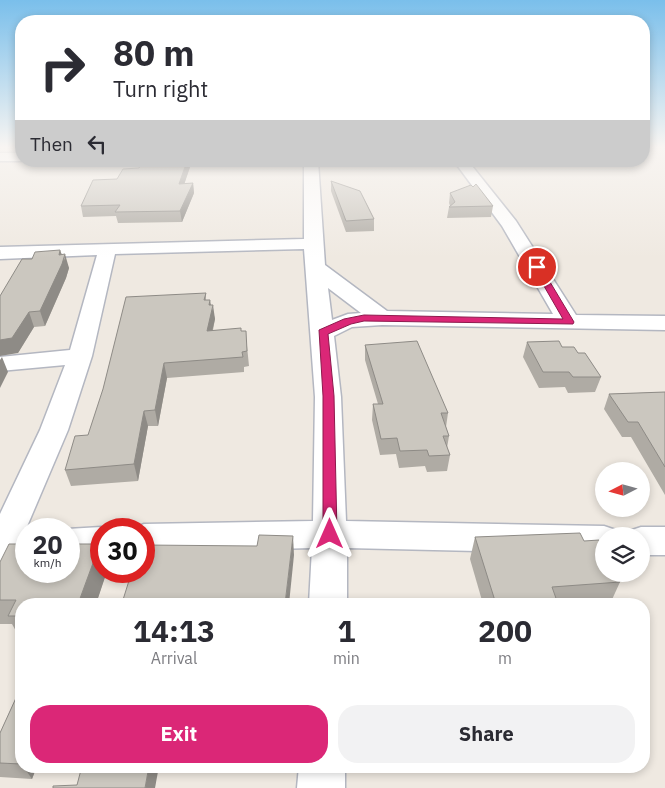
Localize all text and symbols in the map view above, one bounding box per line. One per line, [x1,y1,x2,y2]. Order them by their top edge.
text: 80 m [113,30,195,76]
icon: right [30,35,95,100]
text: Turn right [113,74,208,103]
icon: left [83,130,111,158]
text: Then [30,132,73,156]
pin [516,246,558,288]
icon: arrive [523,253,551,281]
north arrow [595,462,650,518]
map controls [595,462,650,582]
position arrow [303,507,355,559]
speed limit sign: 30 [90,518,155,583]
button: layers [595,527,650,582]
text: 20 [32,528,63,561]
text: km/h [33,555,62,570]
text: 14:13 [133,611,215,650]
text: 1 [337,611,355,650]
text: 200 [478,611,532,650]
text: Arrival [151,648,197,668]
text: min [333,648,360,668]
text: m [498,648,512,668]
button: Exit [30,705,328,763]
button: Share [338,705,635,763]

